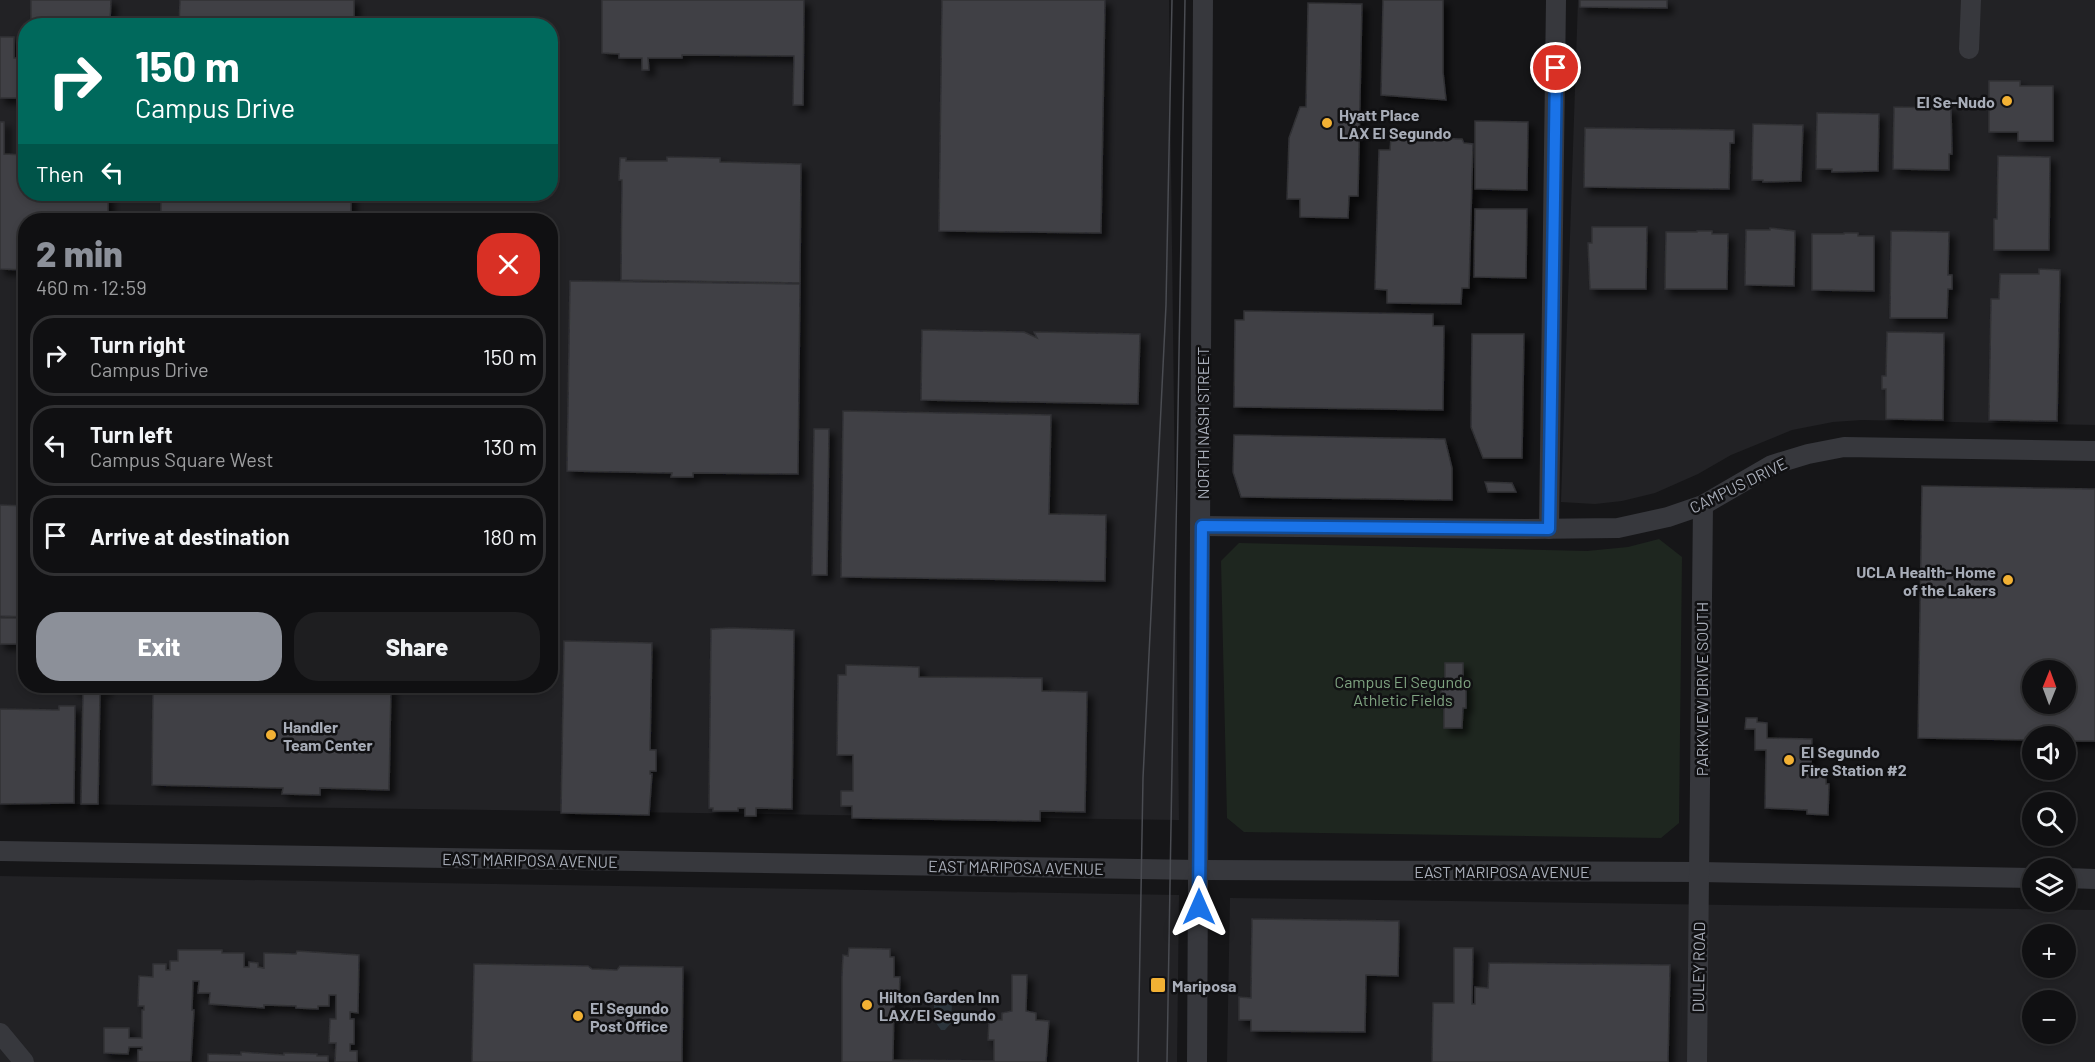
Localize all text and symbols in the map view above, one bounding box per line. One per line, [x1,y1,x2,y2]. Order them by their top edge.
text: 150 m [135,40,240,90]
icon: right [36,42,114,120]
pin [1530,42,1581,93]
icon: arrive [1539,51,1572,84]
text: Campus Drive [135,91,295,123]
place label: El Se-Nudo [1916,92,1995,111]
marker: El Se-Nudo [2000,94,2014,108]
place label: Hyatt Place LAX El Segundo [1339,105,1452,142]
marker: Hyatt Place LAX El Segundo [1320,116,1334,130]
icon: left [96,156,129,189]
text: Then [36,160,84,186]
text: 2 min [36,231,123,274]
button: close [477,233,540,296]
text: 460 m · 12:59 [36,275,147,299]
text: Turn right [90,331,185,357]
icon: right [39,339,72,372]
text: 150 m [483,343,537,369]
street label: NORTH NASH STREET [1193,347,1212,499]
text: Campus Drive [90,357,209,381]
text: Turn left [90,421,173,447]
icon: left [39,429,72,462]
text: 130 m [483,433,537,459]
text: Campus Square West [90,447,274,471]
street label: CAMPUS DRIVE [1686,453,1790,517]
icon: arrive [39,519,72,552]
text: Arrive at destination [90,523,289,549]
text: 180 m [483,523,537,549]
place label: UCLA Health- Home of the Lakers [1856,562,1996,599]
marker: UCLA Health- Home of the Lakers [2001,573,2015,587]
street label: PARKVIEW DRIVE SOUTH [1692,602,1711,776]
button: Exit [36,612,282,681]
button: Share [294,612,540,681]
north arrow [2022,660,2076,714]
map controls [2022,660,2076,1044]
park label: Campus El Segundo Athletic Fields [1335,672,1471,709]
place label: Handler Team Center [283,717,373,754]
button: sound [2022,726,2076,780]
marker: Handler Team Center [264,728,278,742]
place label: El Segundo Fire Station #2 [1801,742,1907,779]
marker: El Segundo Fire Station #2 [1782,753,1796,767]
button: search [2022,792,2076,846]
street label: EAST MARIPOSA AVENUE [442,849,618,871]
street label: EAST MARIPOSA AVENUE [928,856,1104,878]
button: layers [2022,858,2076,912]
street label: EAST MARIPOSA AVENUE [1414,862,1590,881]
position arrow [1167,875,1231,939]
street label: DULEY ROAD [1688,922,1708,1012]
button: + [2022,924,2076,978]
marker: Mariposa [1149,976,1167,994]
place label: Mariposa [1172,976,1237,995]
place label: Hilton Garden Inn LAX/El Segundo [879,987,999,1024]
button: − [2022,990,2076,1044]
place label: El Segundo Post Office [590,998,669,1035]
marker: Hilton Garden Inn LAX/El Segundo [860,998,874,1012]
marker: El Segundo Post Office [571,1009,585,1023]

